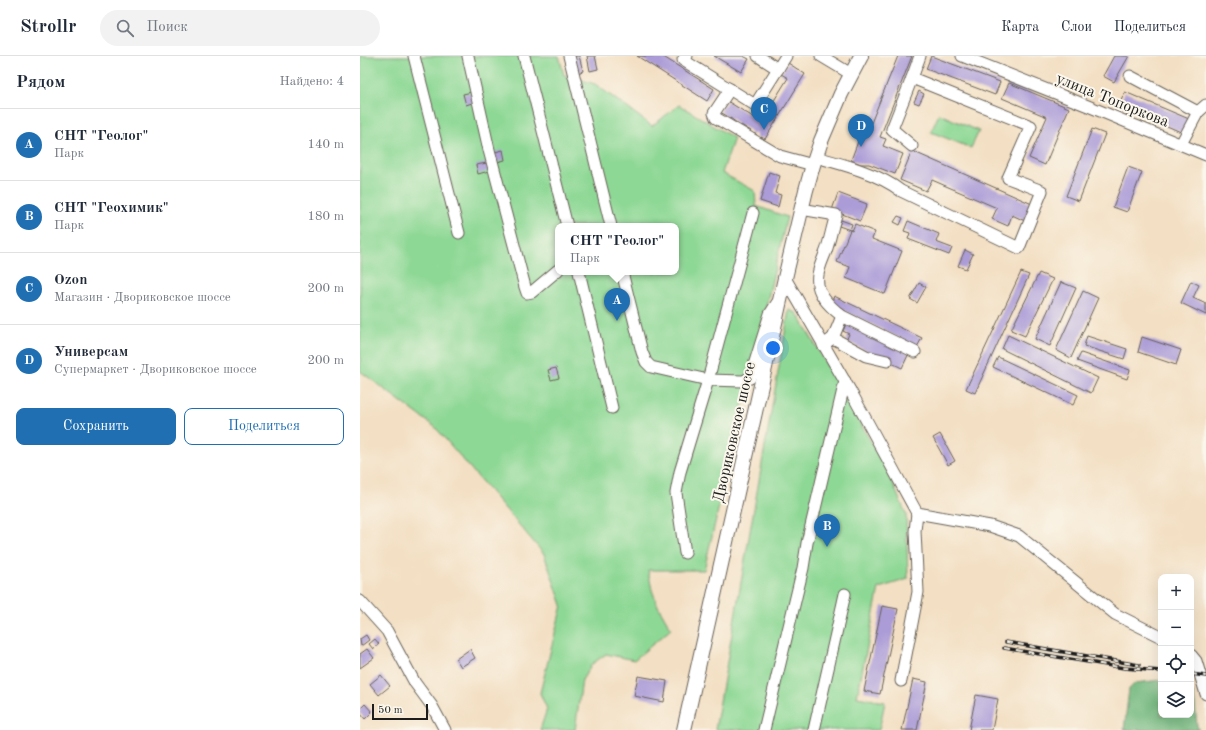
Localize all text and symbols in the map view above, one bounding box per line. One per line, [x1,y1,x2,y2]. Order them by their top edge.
search box [100,10,380,46]
icon: search [114,17,136,39]
text: Strollr [20,18,76,37]
text: Поиск [146,20,188,35]
text: Карта [1001,20,1039,34]
text: Слои [1061,20,1092,34]
text: Поделиться [1114,20,1186,34]
street label: улица Топоркова [1054,71,1171,131]
text: Рядом [16,74,65,91]
text: Найдено: 4 [280,75,344,88]
pin: C [751,97,777,130]
pin: D [848,114,874,147]
text: СНТ "Геолог" [54,129,148,144]
text: A [24,138,34,151]
text: 140 m [307,138,344,151]
text: Парк [54,147,84,160]
text: СНТ "Геохимик" [54,201,169,216]
text: B [24,210,34,223]
text: 180 m [307,210,344,223]
text: Парк [54,219,84,232]
popup [555,223,679,275]
text: СНТ "Геолог" [570,234,664,249]
text: Парк [570,252,600,265]
text: Ozon [54,273,87,288]
text: C [25,282,33,295]
text: 200 m [307,282,344,295]
pin: A [604,288,630,321]
text: Магазин · Двориковское шоссе [54,291,231,304]
your location [763,338,783,358]
text: Универсам [54,345,128,360]
text: D [24,354,34,367]
text: 200 m [307,354,344,367]
street label: Двориковское шоссе [711,360,759,505]
text: Супермаркет · Двориковское шоссе [54,363,257,376]
button: Сохранить [16,408,176,445]
button: Поделиться [184,408,344,445]
pin: B [814,514,840,547]
map controls [1158,574,1194,718]
button: + [1158,574,1194,610]
button: − [1158,610,1194,646]
button: locate [1158,646,1194,682]
button: layers [1158,682,1194,718]
scale bar [372,702,428,721]
text: 50 m [378,705,403,716]

